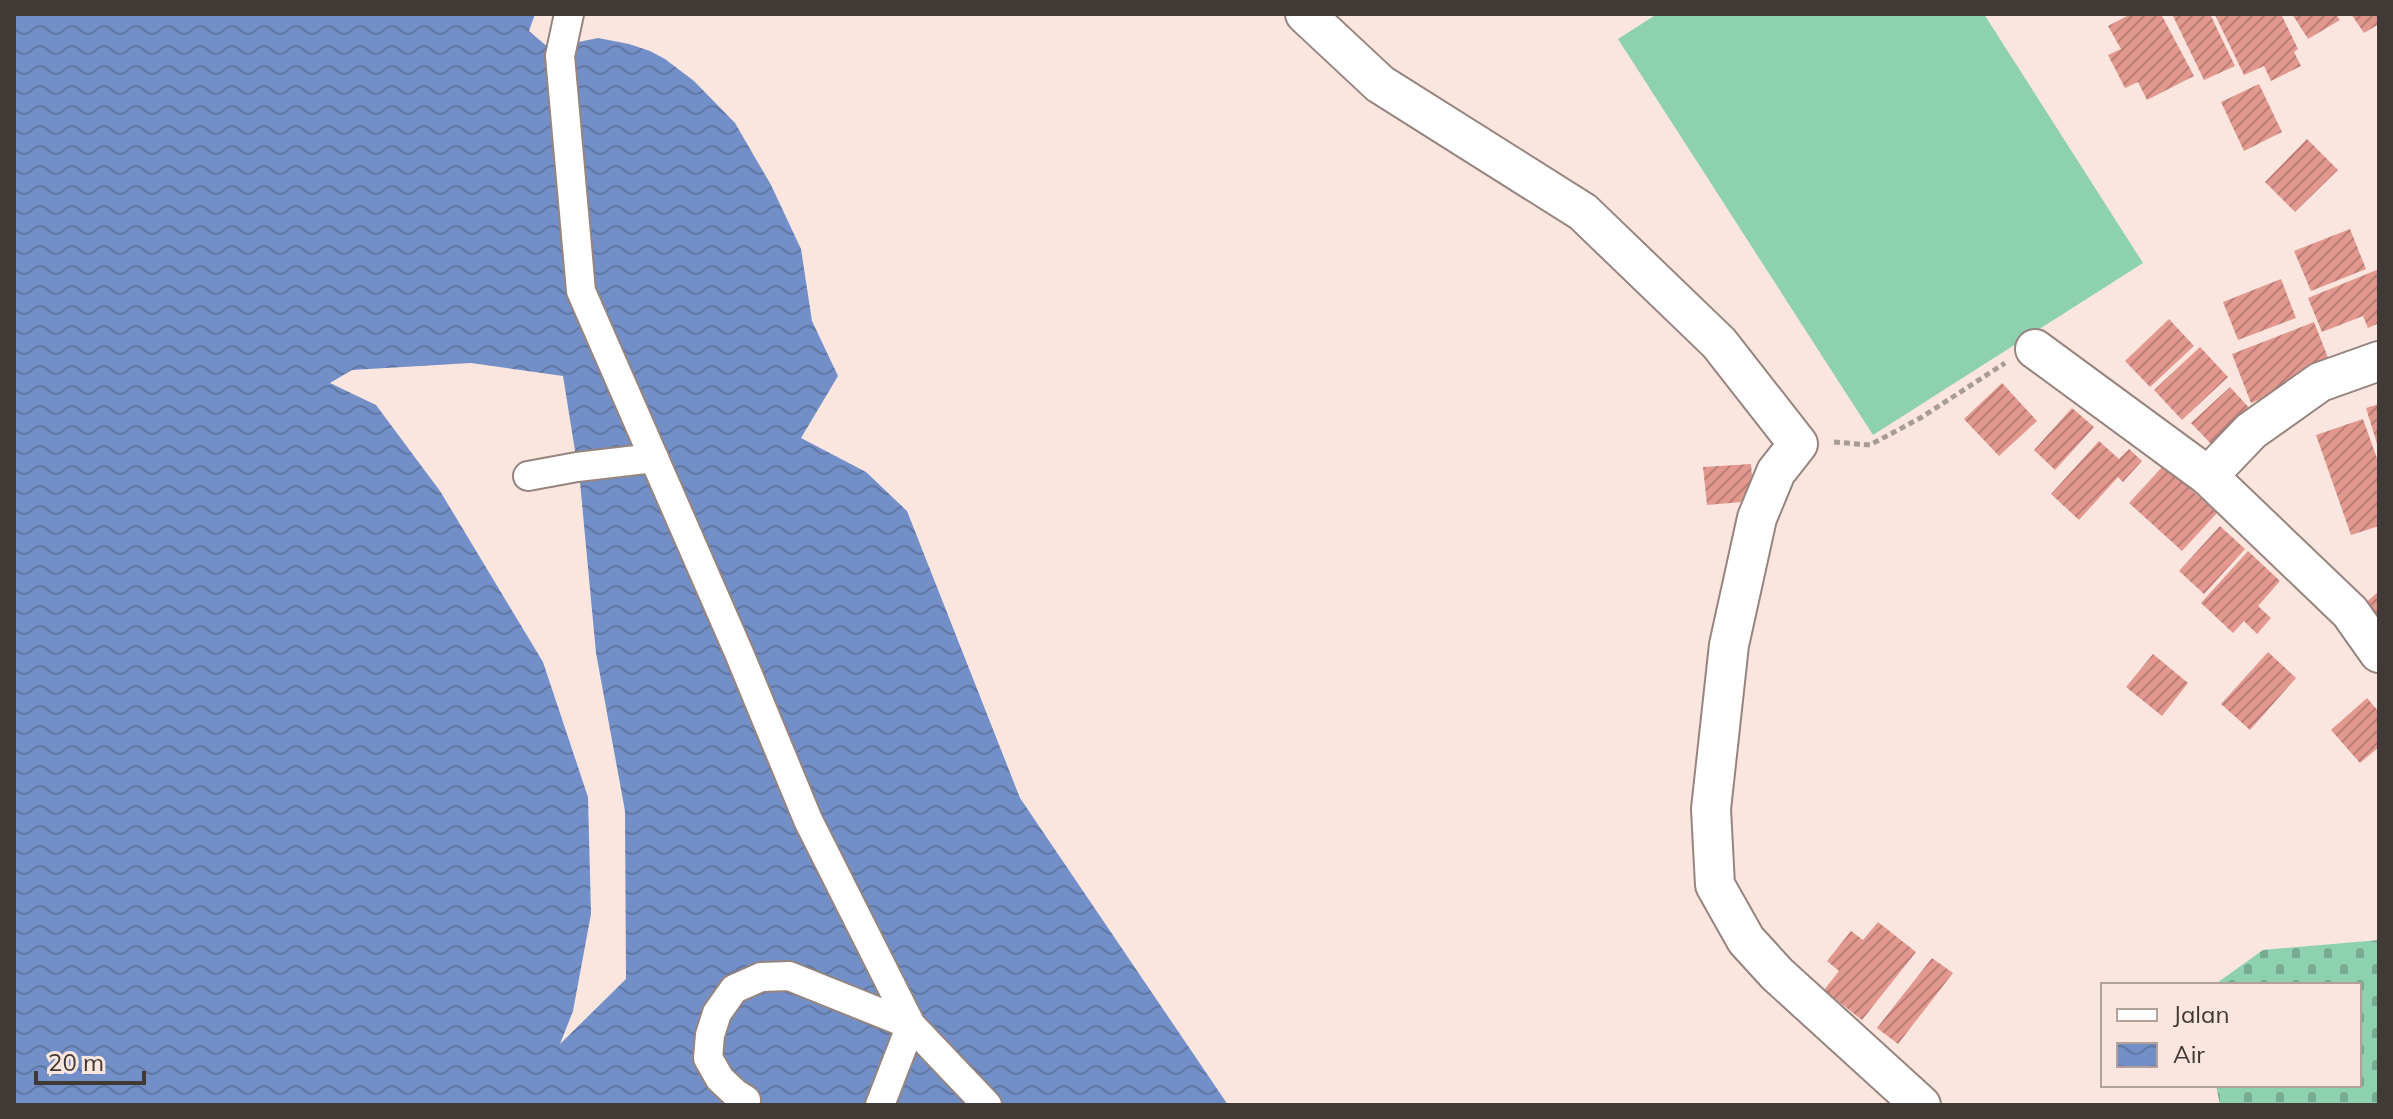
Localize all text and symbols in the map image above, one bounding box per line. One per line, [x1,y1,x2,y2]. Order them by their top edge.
legend [2101,983,2361,1087]
text: Jalan [2173,999,2229,1029]
scale bar [36,1035,144,1085]
text: Air [2173,1039,2205,1069]
text: 20 m [48,1047,104,1077]

